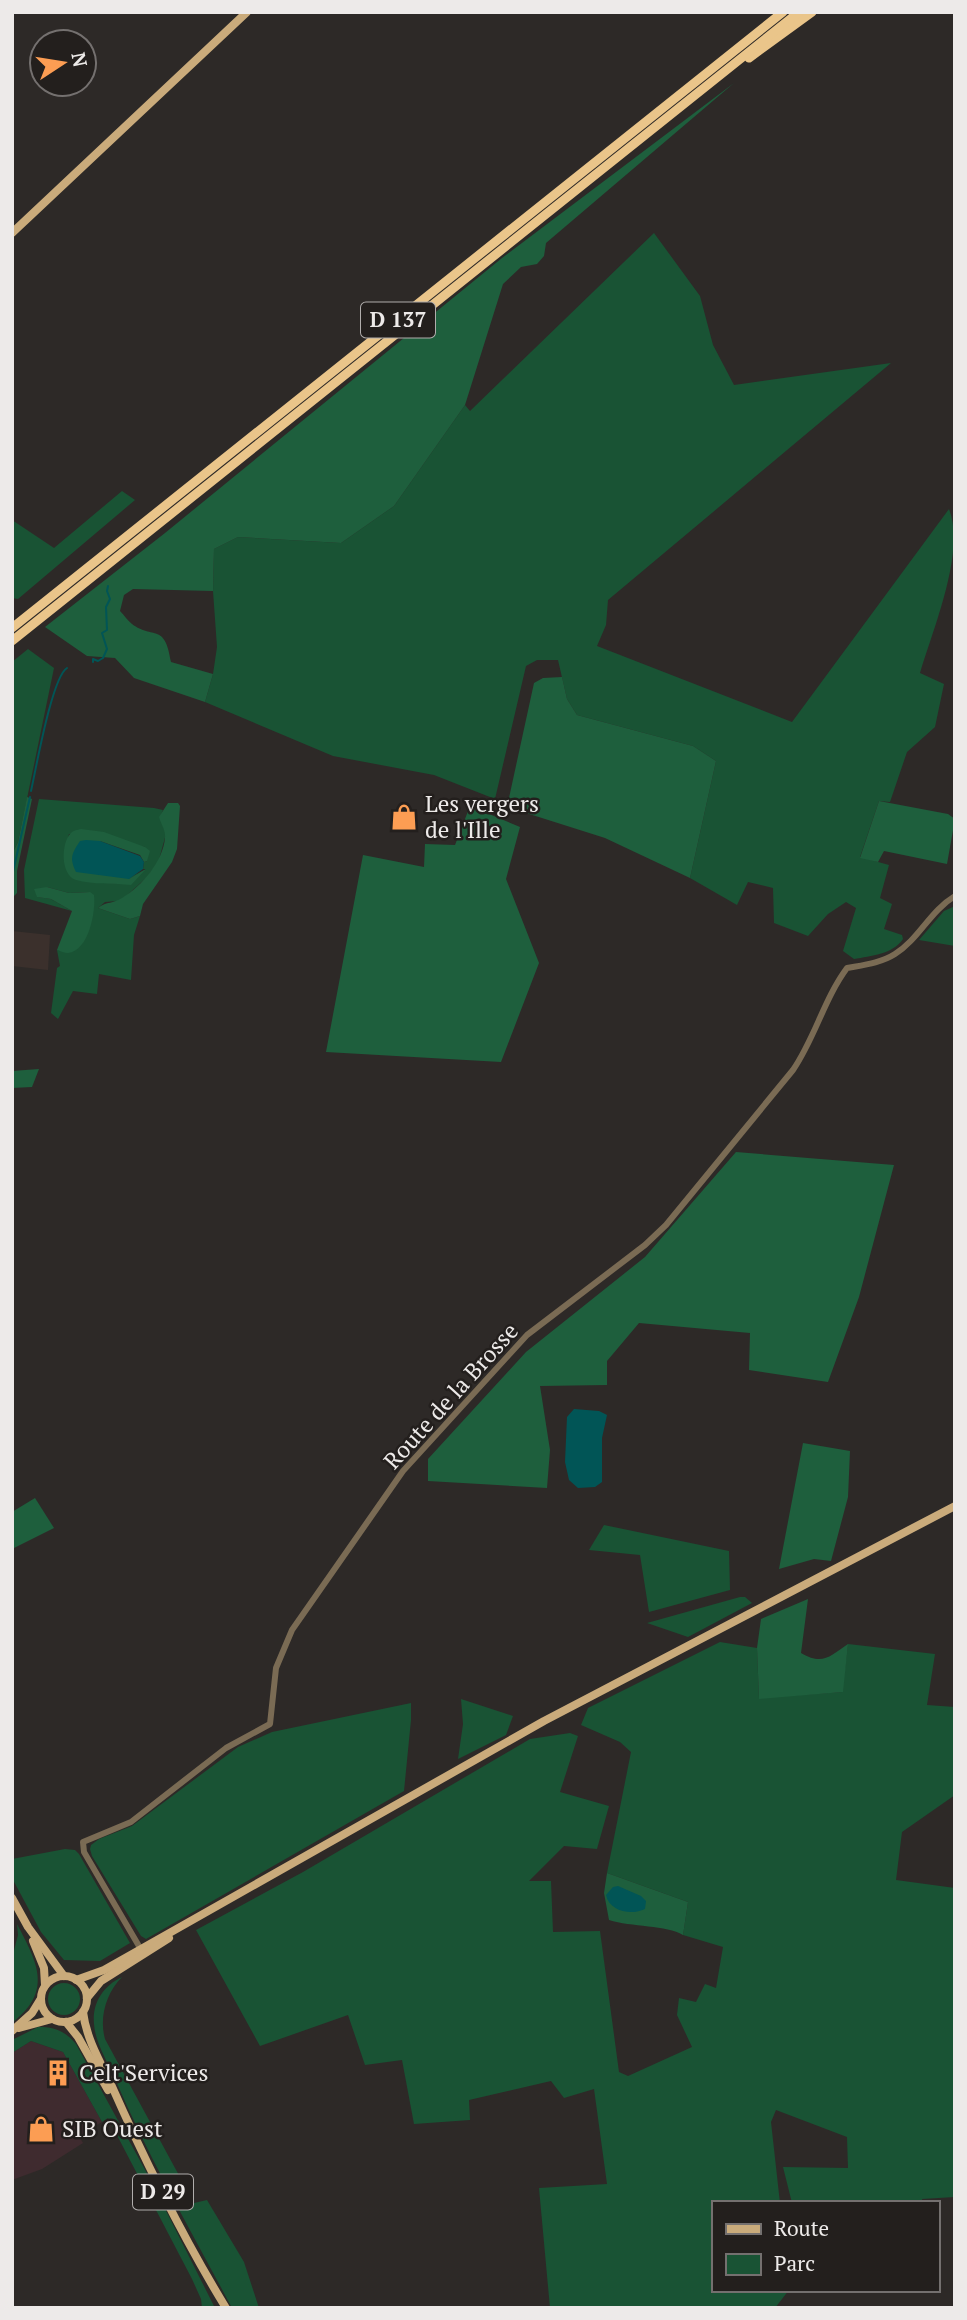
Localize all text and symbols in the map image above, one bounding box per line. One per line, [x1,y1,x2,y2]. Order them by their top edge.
north arrow [28,28,98,98]
text: N [66,50,94,70]
road number: D 137 [361,302,435,338]
place label: Les vergers de l'Ille [425,788,539,845]
shop icon: Les vergers de l'Ille [389,802,419,832]
street label: Route de la Brosse [377,1316,525,1476]
place label: Celt'Services [79,2057,208,2088]
building icon: Celt'Services [43,2058,73,2088]
place label: SIB Ouest [62,2113,163,2144]
shop icon: SIB Ouest [26,2114,56,2144]
road number: D 29 [133,2174,193,2210]
legend [712,2201,939,2292]
text: Route [774,2214,829,2242]
text: Parc [774,2249,815,2277]

